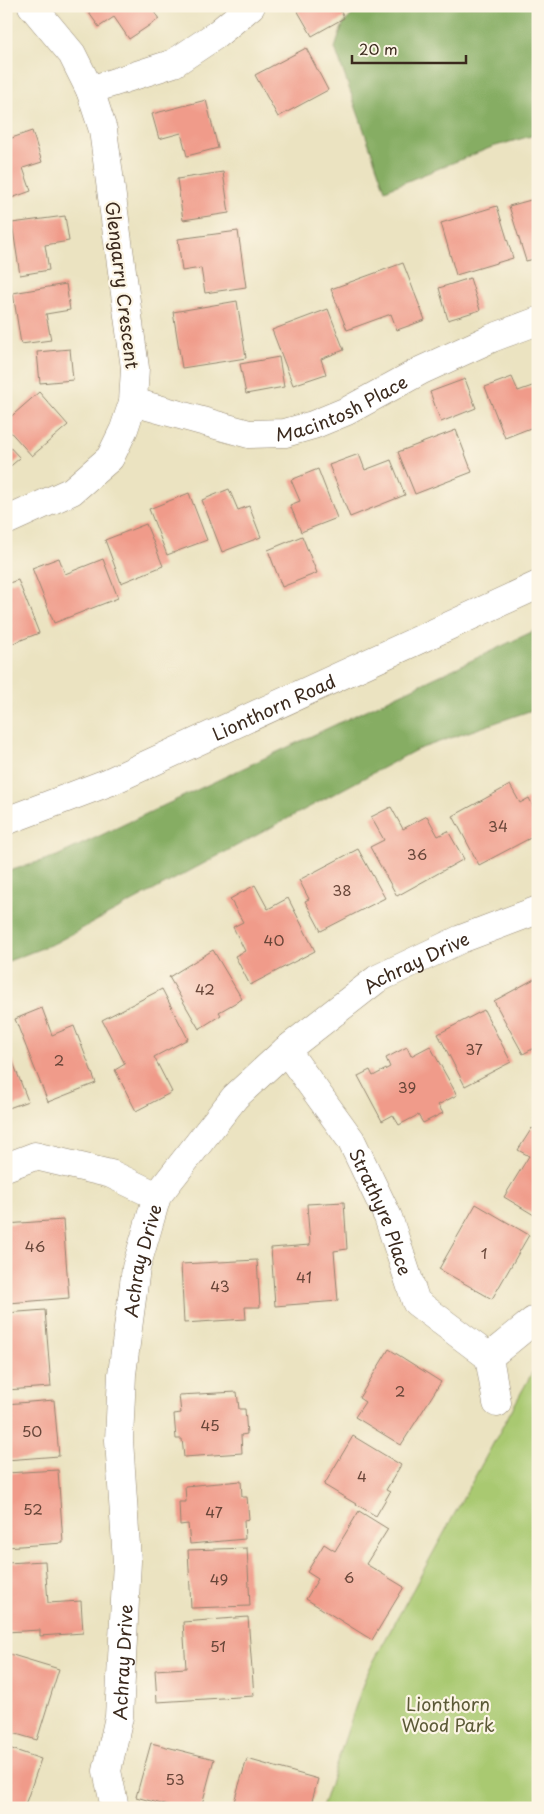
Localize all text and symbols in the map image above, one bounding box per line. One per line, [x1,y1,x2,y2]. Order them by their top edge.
scale bar [352,32,465,64]
text: 20 m [359,37,398,60]
street label: Glengarry Crescent [99,200,147,370]
street label: Macintosh Place [276,367,412,447]
street label: Lionthorn Road [207,666,340,747]
house number: 34 [488,814,508,837]
house number: 36 [407,842,427,865]
house number: 38 [332,878,352,901]
street label: Achray Drive [357,924,473,999]
house number: 40 [264,928,284,951]
house number: 42 [195,977,215,1000]
house number: 37 [465,1037,483,1060]
house number: 2 [54,1048,64,1071]
house number: 39 [398,1075,416,1098]
street label: Strathyre Place [343,1143,420,1279]
street label: Achray Drive [116,1201,168,1319]
house number: 46 [25,1234,45,1257]
house number: 1 [481,1241,487,1264]
house number: 41 [296,1265,312,1288]
house number: 43 [210,1274,230,1297]
house number: 2 [395,1379,405,1402]
house number: 45 [200,1413,220,1436]
house number: 50 [22,1419,42,1442]
house number: 4 [357,1464,367,1487]
house number: 52 [23,1497,43,1520]
house number: 47 [205,1500,223,1523]
house number: 6 [344,1565,354,1588]
house number: 49 [210,1567,228,1590]
street label: Achray Drive [105,1604,138,1721]
house number: 51 [210,1634,226,1657]
park label: Lionthorn Wood Park [401,1690,495,1738]
house number: 53 [165,1767,185,1790]

